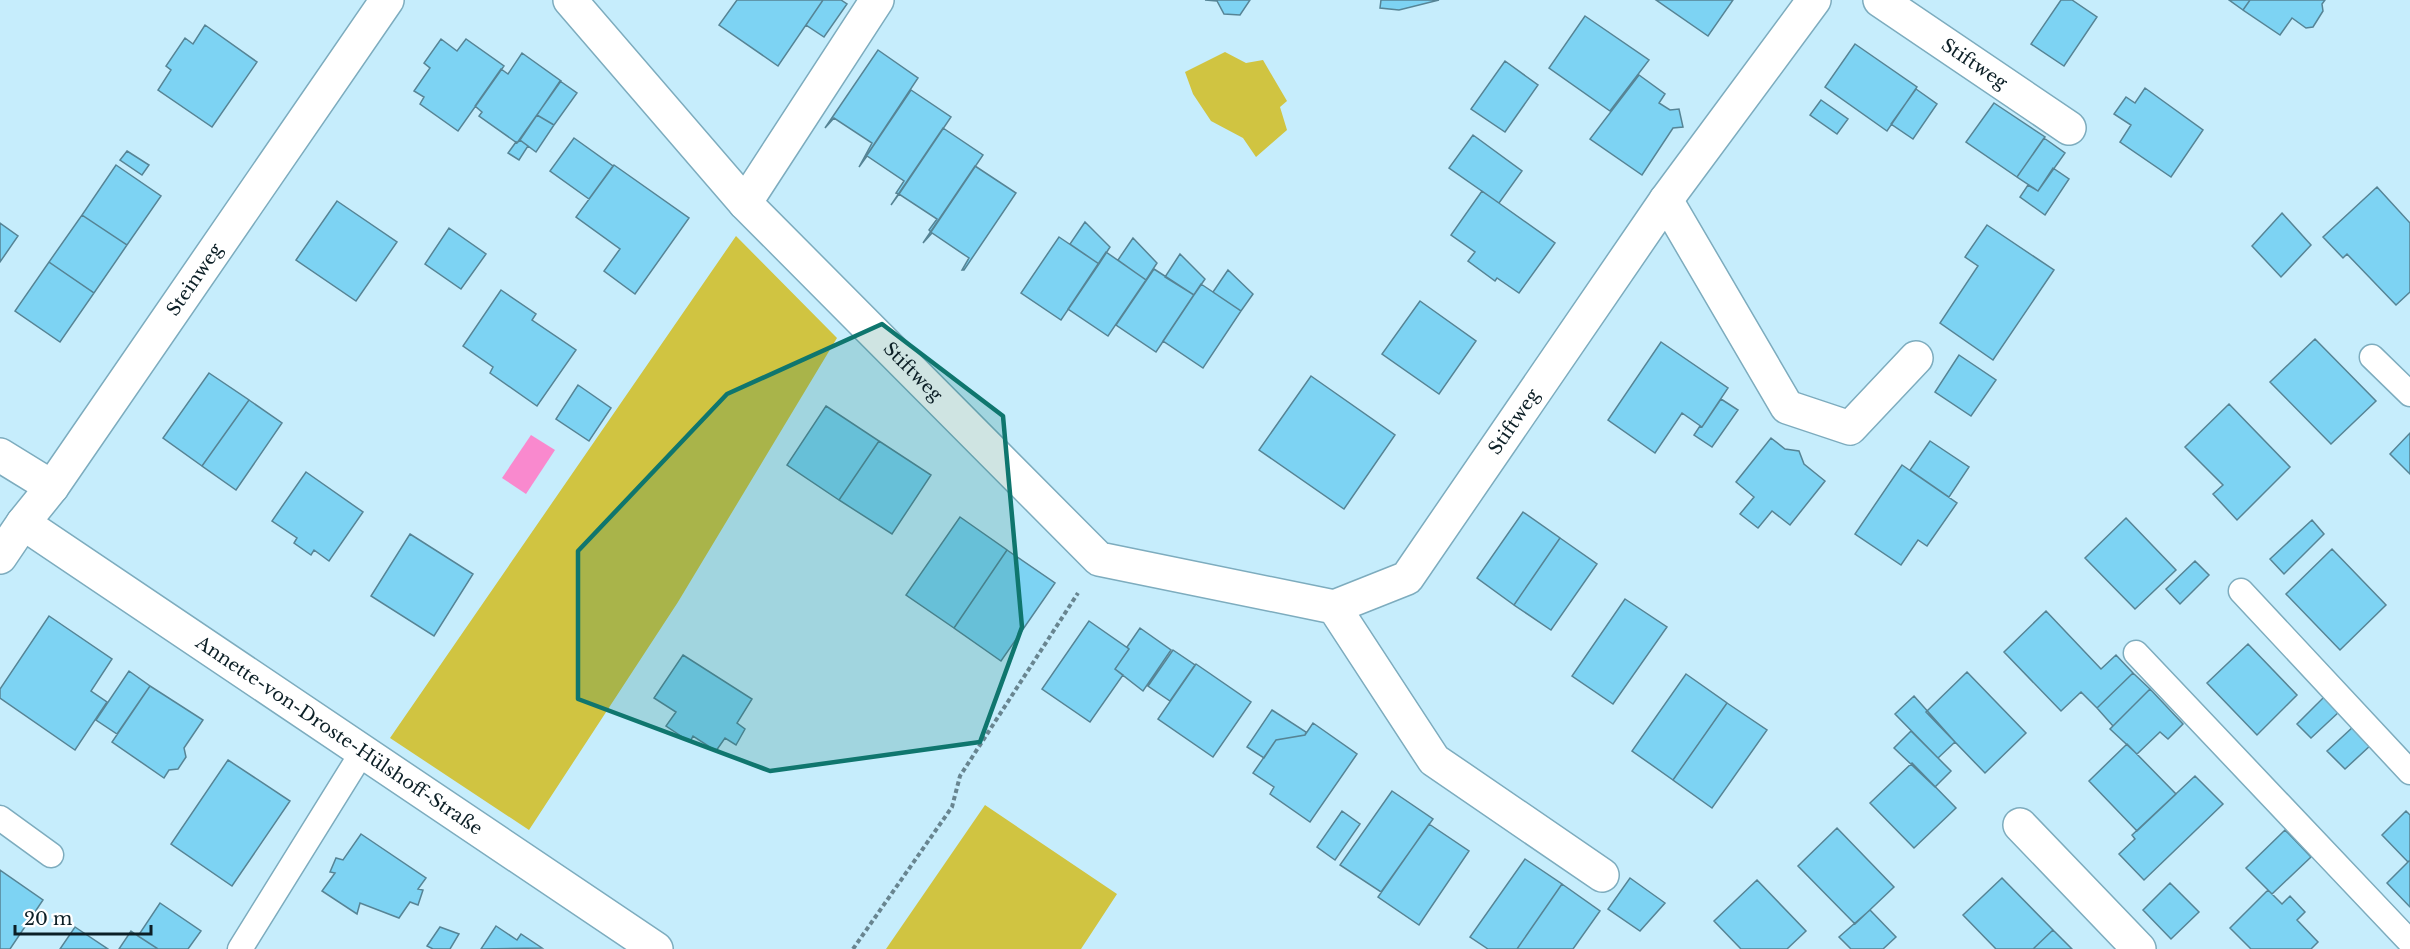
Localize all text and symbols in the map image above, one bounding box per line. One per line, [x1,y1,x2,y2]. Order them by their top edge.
street label: Stiftweg [1937,34,2012,94]
street label: Steinweg [162,239,227,320]
street label: Stiftweg [879,337,947,406]
street label: Stiftweg [1484,384,1544,459]
street label: Annette-von-Droste-Hülshoff-Straße [191,631,487,840]
scale bar [15,898,152,936]
text: 20 m [24,908,72,930]

